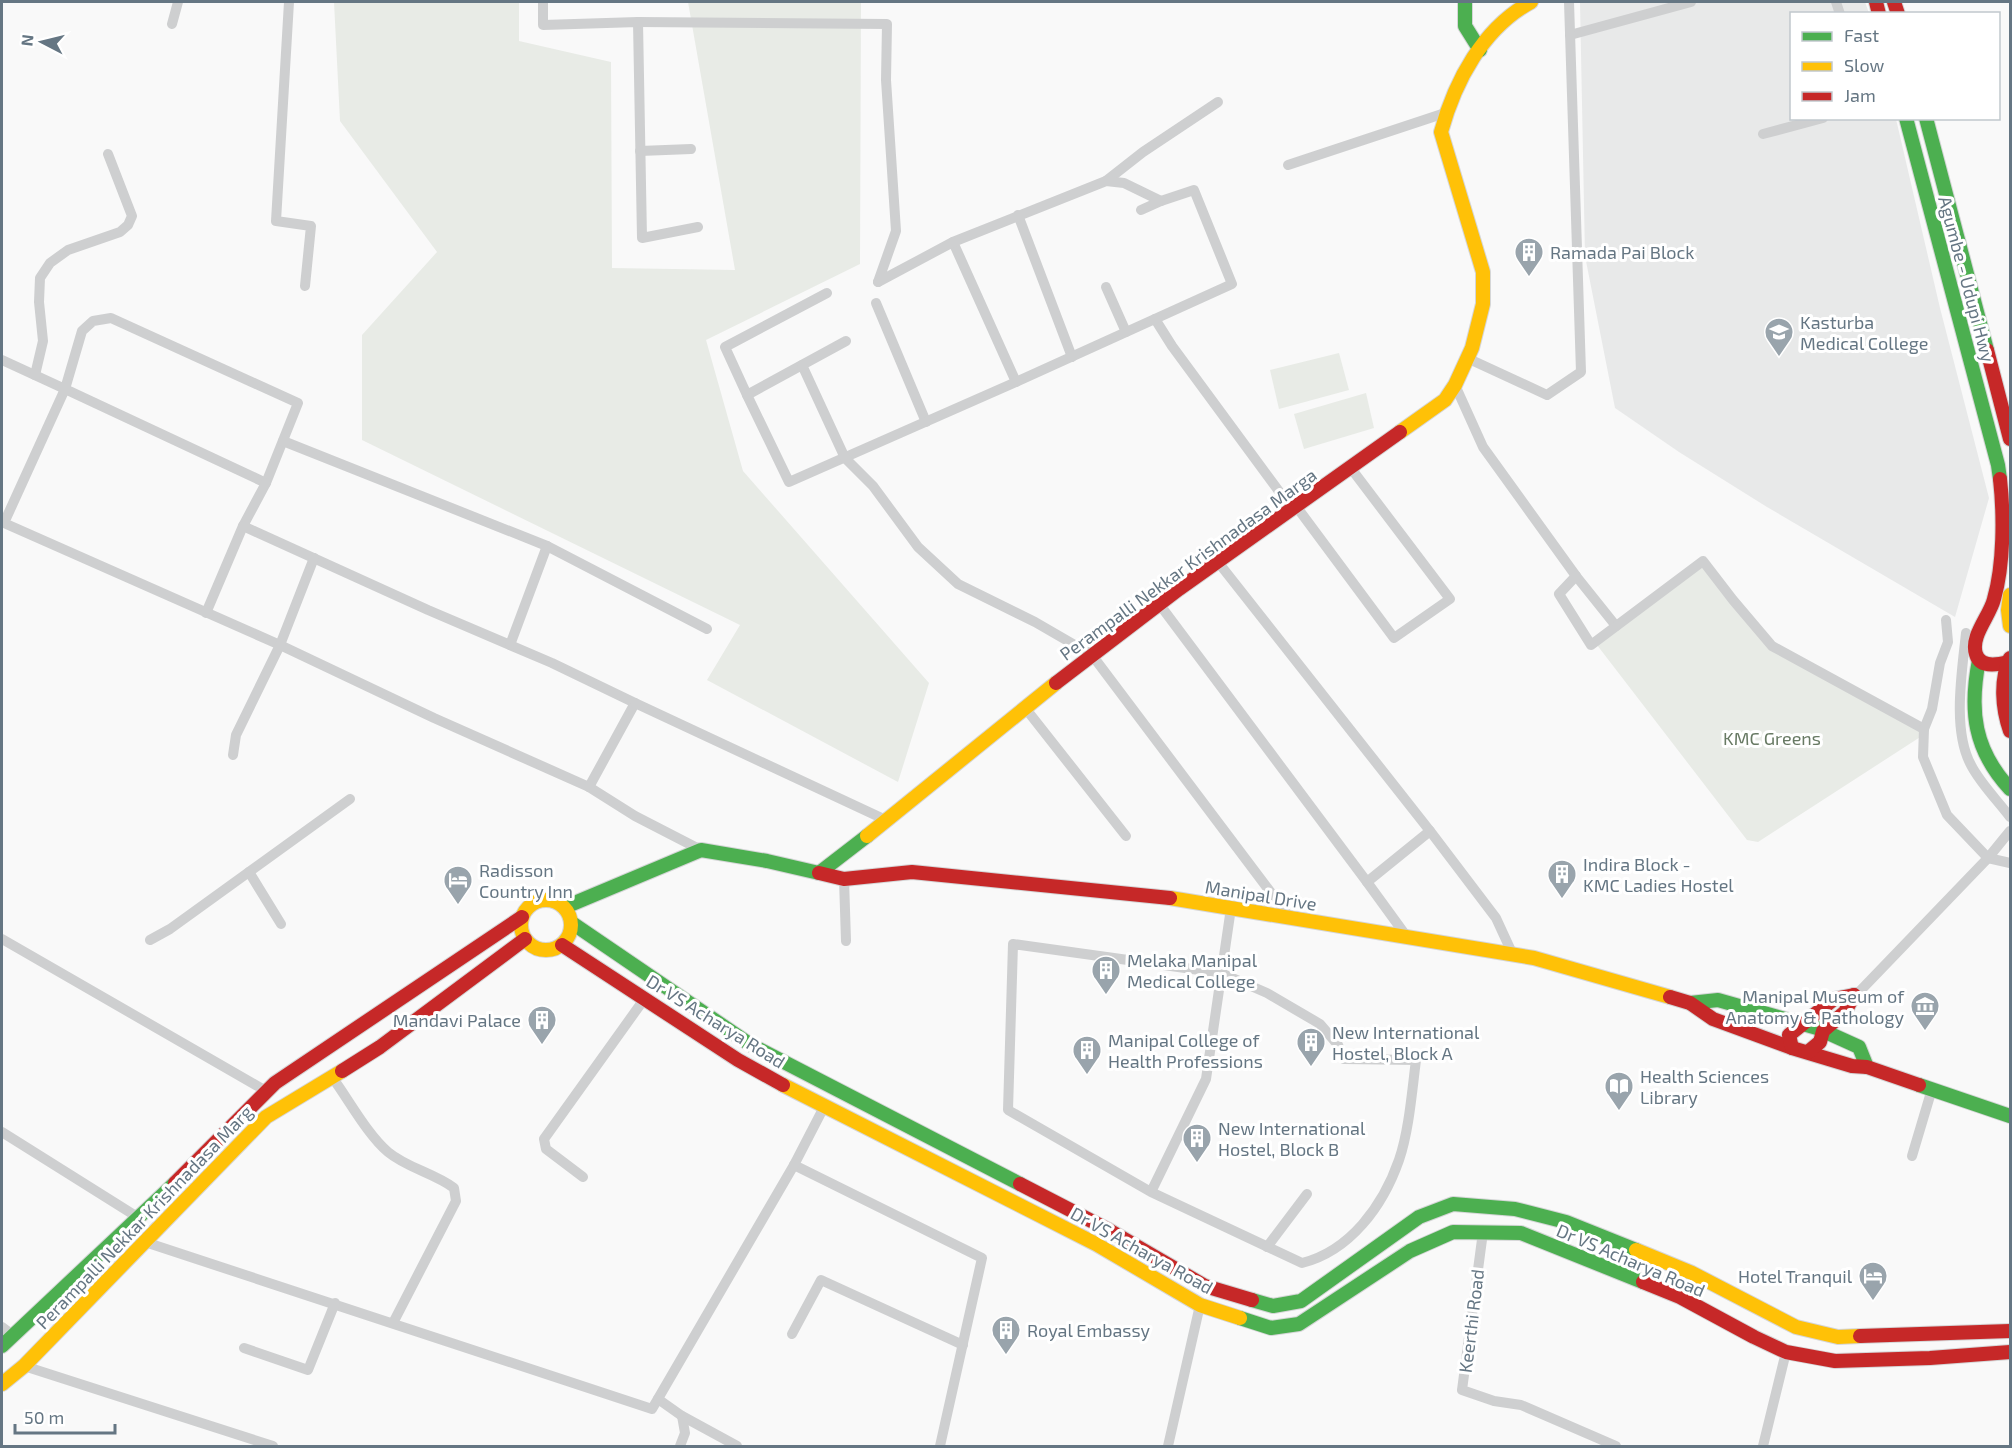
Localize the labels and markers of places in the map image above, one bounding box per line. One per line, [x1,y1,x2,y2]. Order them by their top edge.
building icon: Ramada Pai Block [1513,236,1545,278]
place label: Ramada Pai Block [1550,241,1694,263]
place label: Kasturba Medical College [1800,311,1928,354]
school or university icon: Kasturba Medical College [1763,316,1795,358]
place label: Indira Block - KMC Ladies Hostel [1583,853,1734,896]
building icon: Indira Block - KMC Ladies Hostel [1546,858,1578,900]
place label: Radisson Country Inn [479,859,573,902]
hotel icon: Radisson Country Inn [442,864,474,906]
place label: Melaka Manipal Medical College [1127,949,1258,992]
building icon: Melaka Manipal Medical College [1090,954,1122,996]
place label: Manipal Museum of Anatomy & Pathology [1725,985,1905,1028]
museum icon: Manipal Museum of Anatomy & Pathology [1909,990,1941,1032]
building icon: Mandavi Palace [526,1004,558,1046]
place label: Mandavi Palace [393,1009,521,1031]
place label: New International Hostel, Block A [1332,1021,1480,1064]
building icon: New International Hostel, Block A [1295,1026,1327,1068]
place label: Manipal College of Health Professions [1108,1029,1263,1072]
building icon: Manipal College of Health Professions [1071,1034,1103,1076]
place label: Health Sciences Library [1640,1065,1769,1108]
library icon: Health Sciences Library [1603,1070,1635,1112]
place label: New International Hostel, Block B [1218,1117,1366,1160]
building icon: New International Hostel, Block B [1181,1122,1213,1164]
hotel icon: Hotel Tranquil [1857,1260,1889,1302]
place label: Hotel Tranquil [1738,1265,1853,1287]
building icon: Royal Embassy [990,1314,1022,1356]
place label: Royal Embassy [1027,1319,1151,1341]

